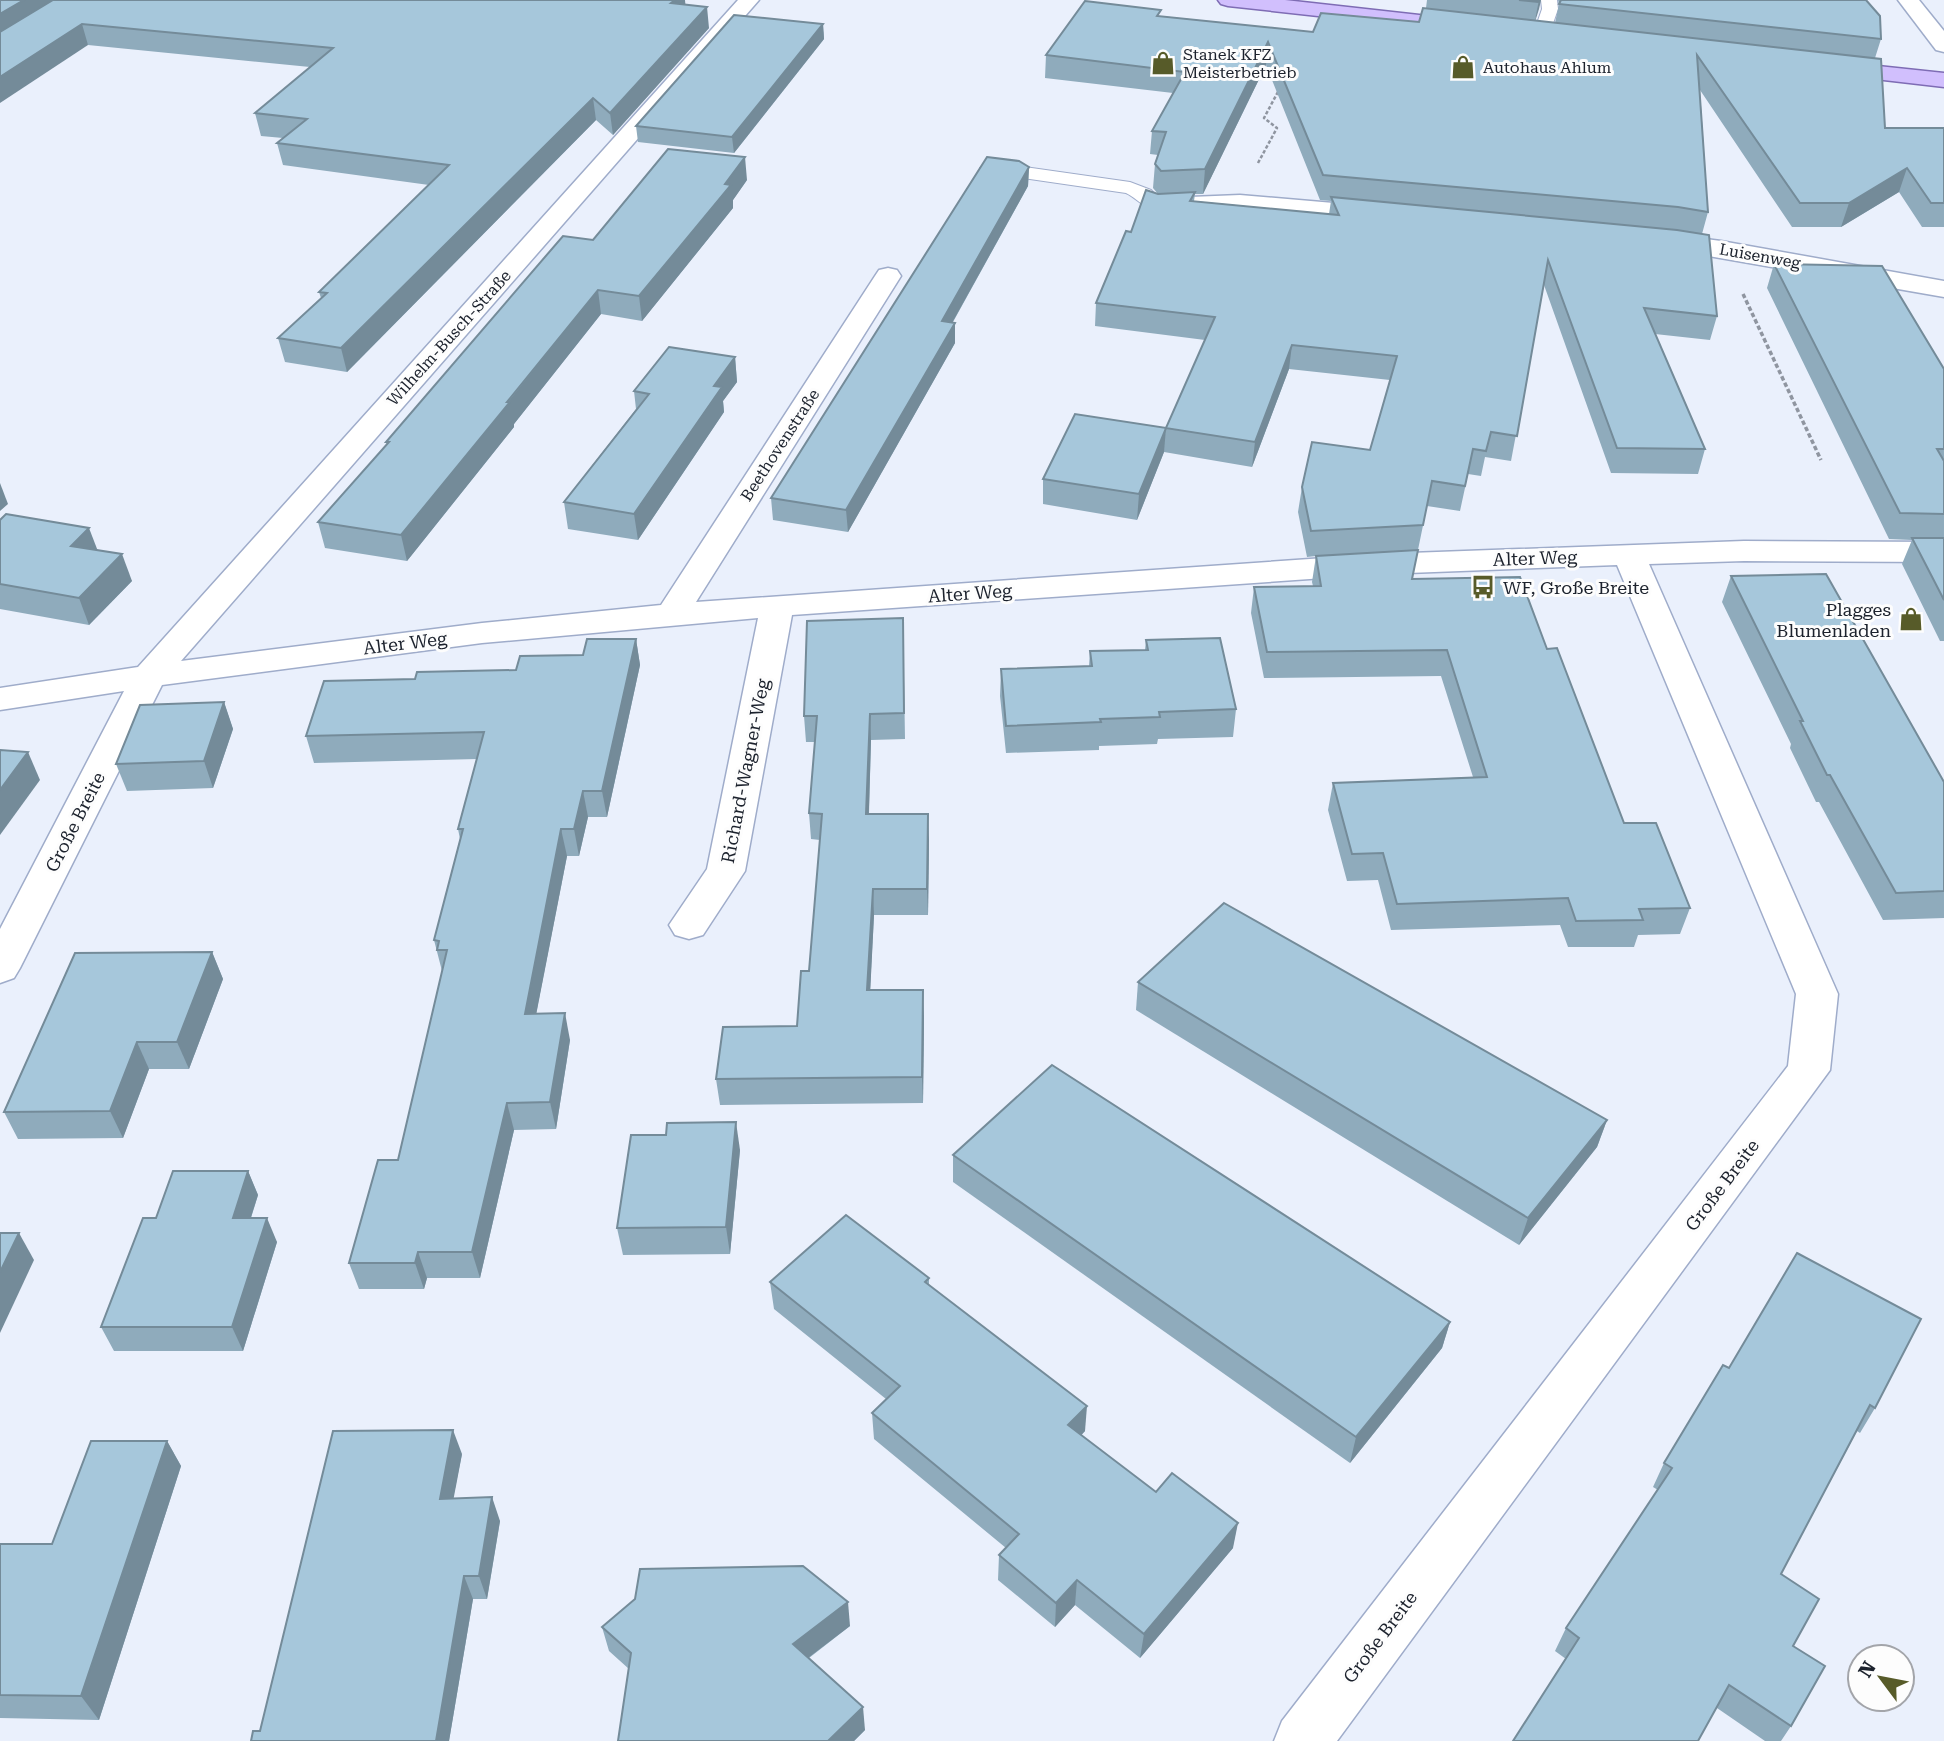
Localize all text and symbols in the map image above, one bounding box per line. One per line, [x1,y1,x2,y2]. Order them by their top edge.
place label: Stanek KFZ Meisterbetrieb [1183,45,1297,82]
shop icon: Stanek KFZ Meisterbetrieb [1149,49,1177,77]
shop icon: Autohaus Ahlum [1449,53,1477,81]
place label: Autohaus Ahlum [1483,58,1612,77]
street label: Luisenweg [1718,240,1803,273]
street label: Wilhelm-Busch-Straße [383,266,515,410]
street label: Beethovenstraße [737,385,823,505]
street label: Alter Weg [1493,546,1578,570]
bus stop icon: WF, Große Breite [1469,573,1497,601]
place label: WF, Große Breite [1503,577,1649,598]
street label: Alter Weg [927,580,1014,606]
place label: Plagges Blumenladen [1776,599,1891,641]
shop icon: Plagges Blumenladen [1897,605,1925,633]
street label: Alter Weg [362,627,449,659]
street label: Richard-Wagner-Weg [717,676,773,865]
street label: Große Breite [41,768,109,875]
street label: Große Breite [1681,1135,1763,1235]
street label: Große Breite [1339,1587,1421,1687]
north arrow [1846,1643,1916,1713]
text: N [1853,1657,1881,1682]

